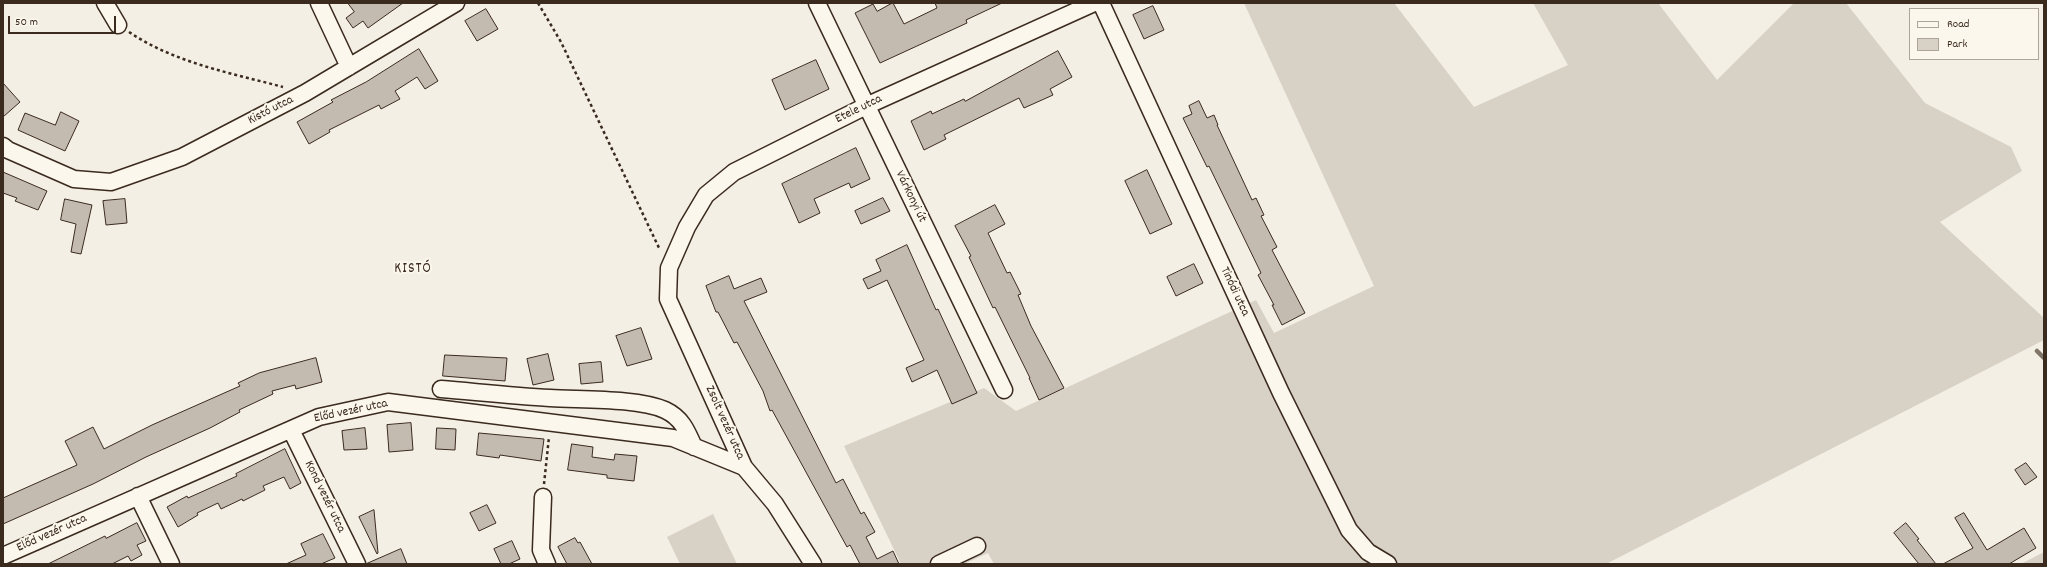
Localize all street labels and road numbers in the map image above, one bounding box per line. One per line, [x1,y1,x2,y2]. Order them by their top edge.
street label: Etele utca [833,92,885,128]
street label: Kistó utca [246,93,296,129]
street label: Várkonyi út [891,169,929,225]
street label: Tinódi utca [1216,265,1252,319]
street label: Zsolt vezér utca [701,384,747,462]
street label: Előd vezér utca [313,397,389,427]
street label: Kond vezér utca [300,458,348,536]
street label: Előd vezér utca [15,512,89,556]

